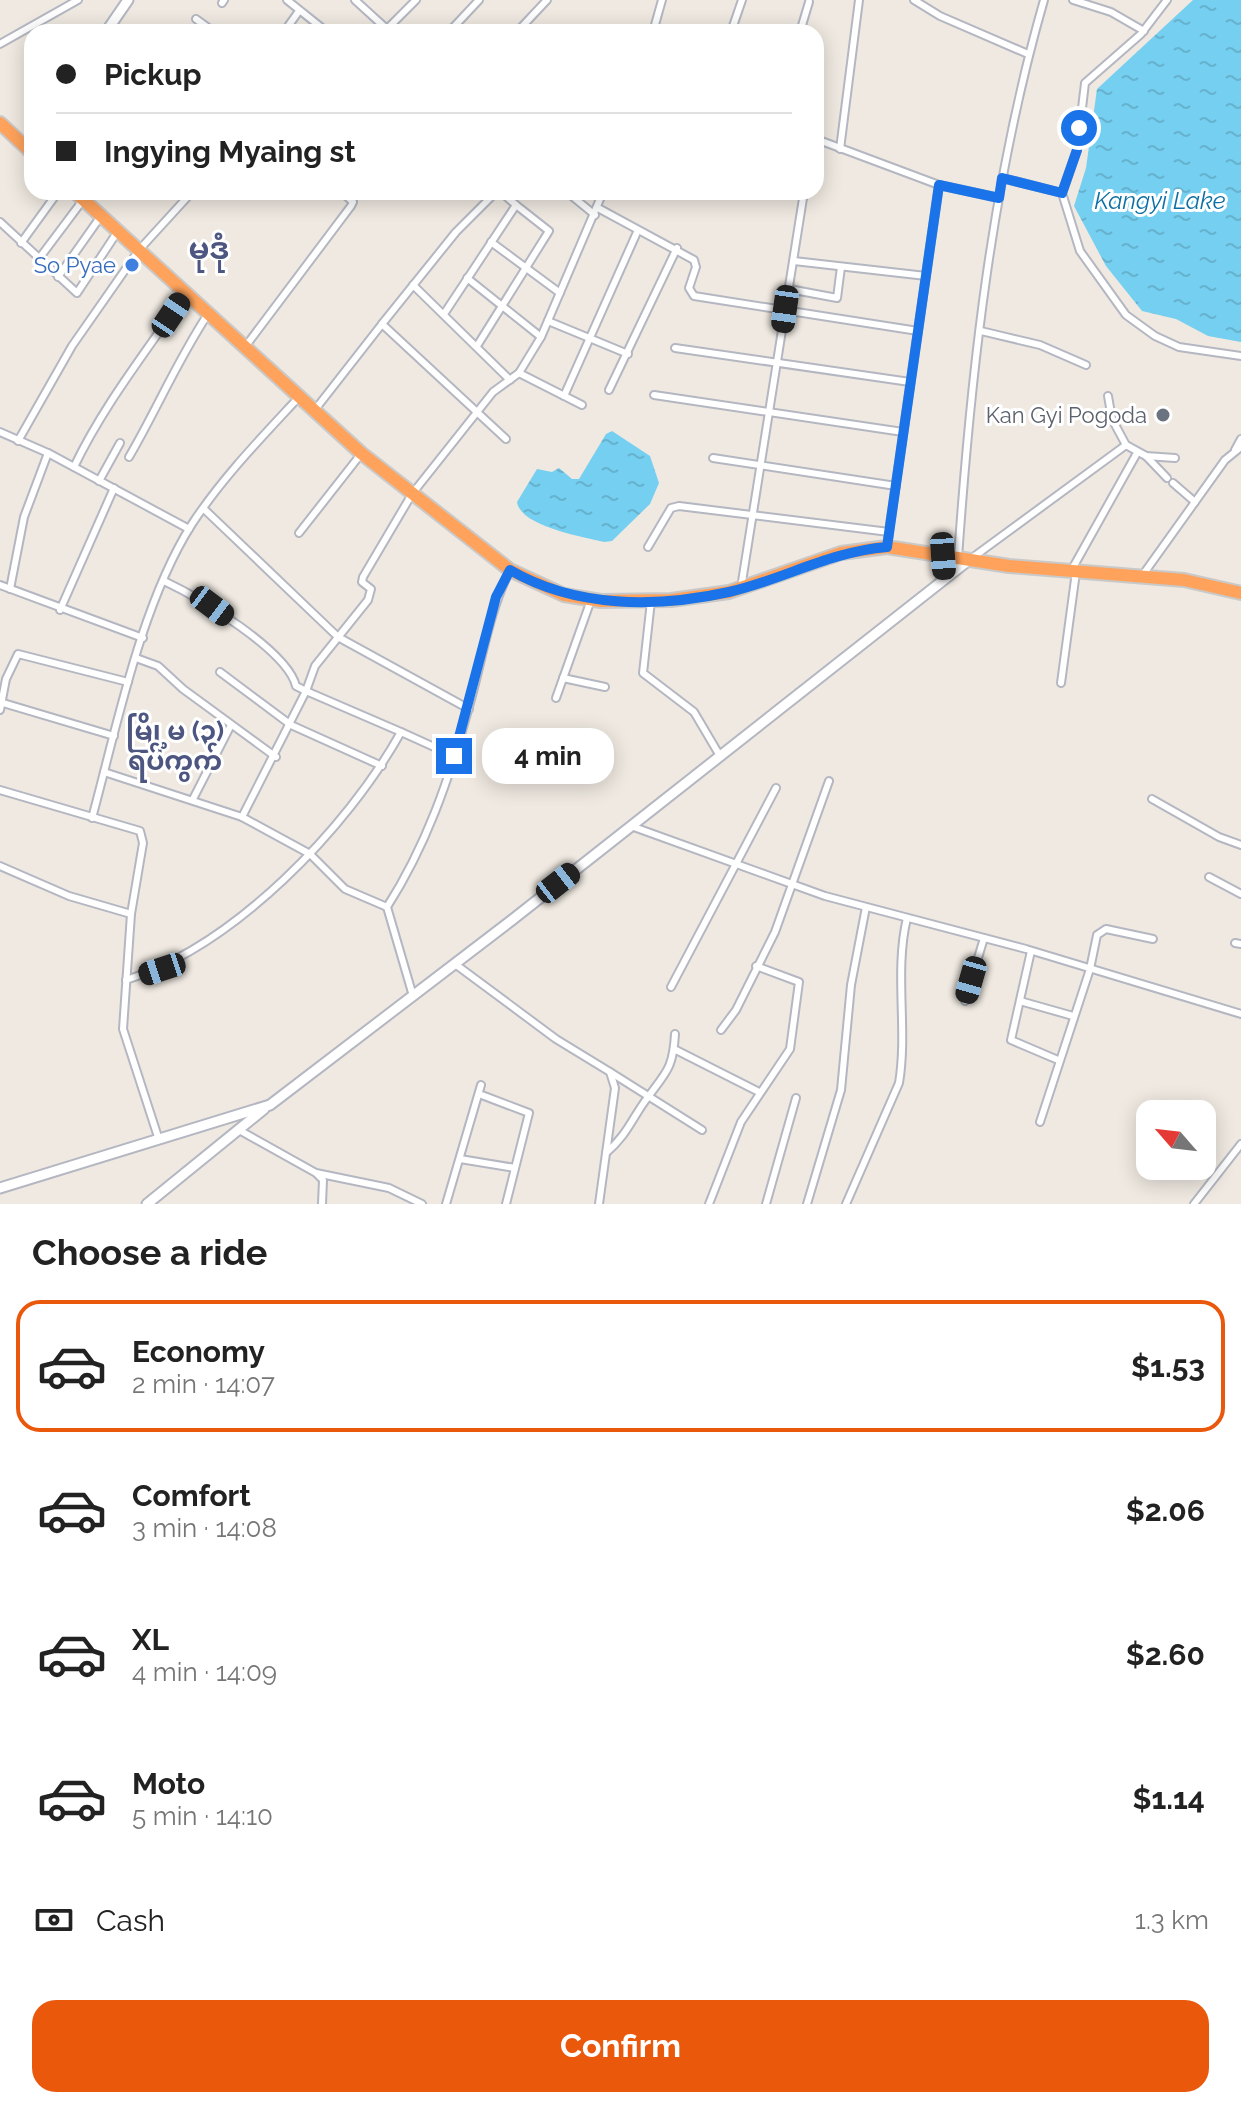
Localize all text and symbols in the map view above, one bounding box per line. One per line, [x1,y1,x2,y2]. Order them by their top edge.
text: Pickup [104,57,202,92]
route start [1061,110,1097,146]
text: Ingying Myaing st [104,134,356,169]
water label: Kangyi Lake [1094,186,1226,215]
district label: မုဒုံ [189,231,229,273]
place label: So Pyae [34,252,116,278]
marker: So Pyae [123,256,141,274]
car [770,284,800,334]
car [148,288,194,342]
place label: Kan Gyi Pogoda [986,402,1147,428]
marker: Kan Gyi Pogoda [1154,406,1172,424]
car [929,531,957,581]
car [186,582,238,630]
district label: မြို့မ (၃) ရပ်ကွက် [126,712,224,783]
callout: 4 min [482,728,614,784]
route end [436,738,472,774]
text: 4 min [514,741,582,771]
car [532,859,584,907]
car [135,950,189,988]
car [953,954,989,1006]
north arrow [1136,1100,1216,1180]
map controls [1136,1100,1216,1180]
text: Choose a ride [32,1231,267,1273]
icon: car [36,1330,108,1402]
text: Economy [132,1334,265,1369]
text: $1.53 [1131,1349,1205,1384]
text: 2 min · 14:07 [132,1369,275,1399]
icon: car [36,1474,108,1546]
text: Comfort [132,1478,251,1513]
text: $2.06 [1126,1493,1205,1528]
text: 3 min · 14:08 [132,1513,277,1543]
icon: car [36,1618,108,1690]
text: XL [132,1622,169,1657]
text: $2.60 [1126,1637,1205,1672]
text: 4 min · 14:09 [132,1657,277,1687]
icon: car [36,1762,108,1834]
text: Moto [132,1766,205,1801]
text: $1.14 [1132,1781,1205,1816]
text: 5 min · 14:10 [132,1801,273,1831]
icon: cash [32,1898,76,1942]
text: Cash [96,1903,165,1938]
text: 1.3 km [1135,1905,1209,1935]
button: Confirm [32,2000,1209,2092]

